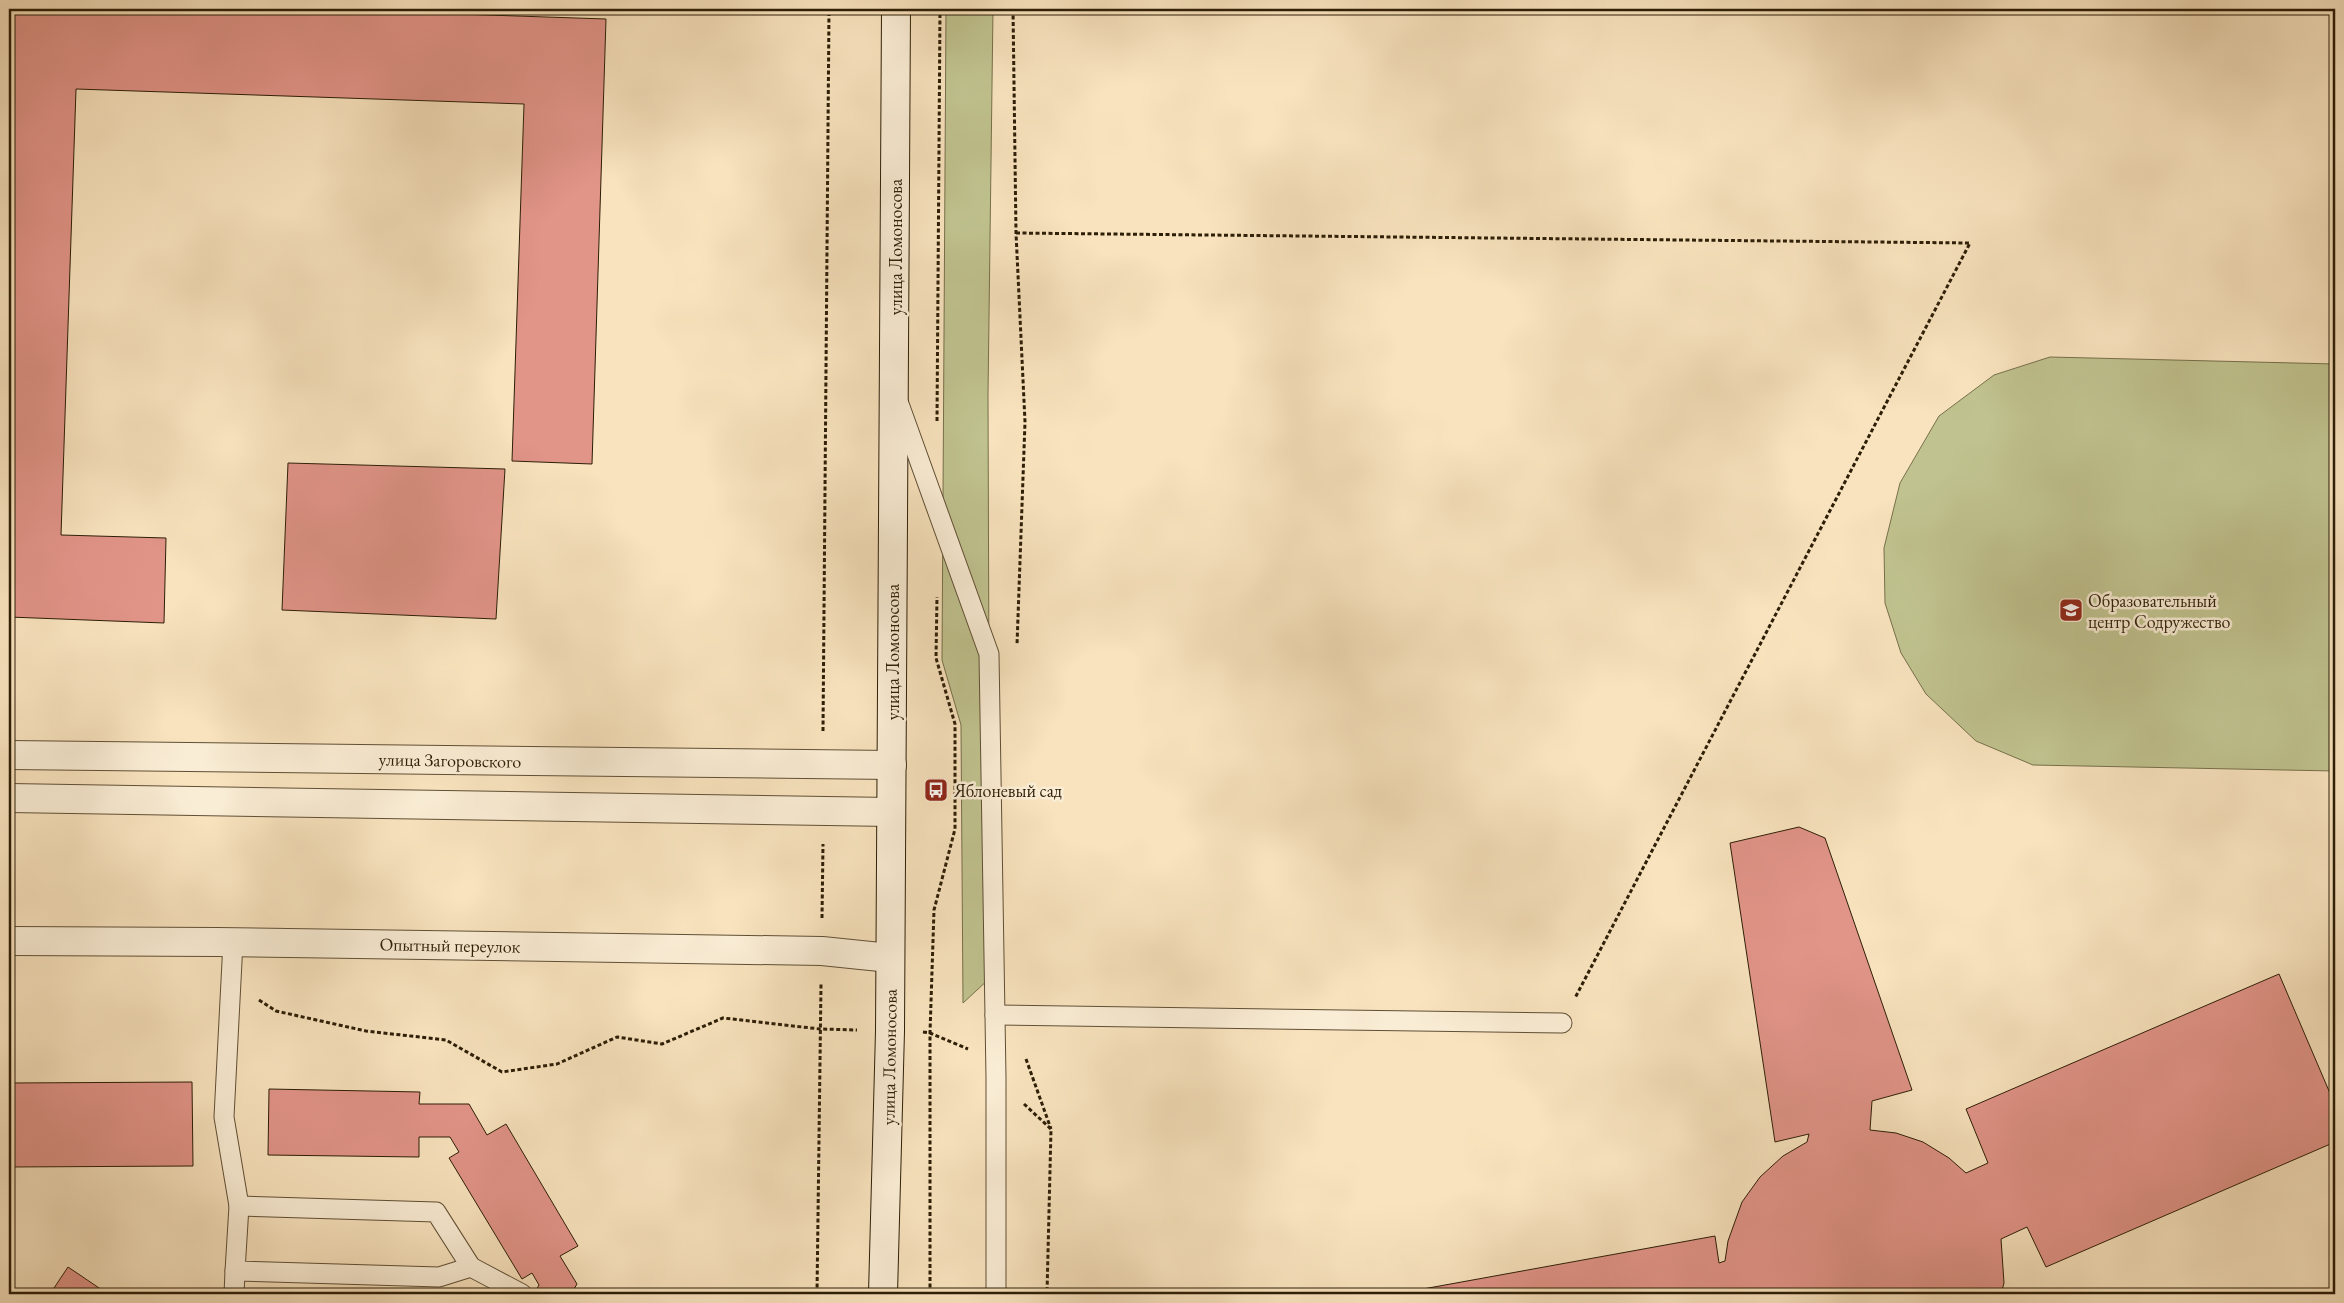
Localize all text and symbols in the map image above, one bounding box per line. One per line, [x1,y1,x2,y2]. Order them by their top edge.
street label: улица Ломоносова [884,178,907,315]
street label: улица Ломоносова [881,583,904,720]
place label: Образовательный центр Содружество [2088,589,2231,633]
school or university icon: Образовательный центр Содружество [2058,597,2084,623]
street label: улица Загоровского [378,747,522,773]
bus stop icon: Яблоневый сад [923,777,949,803]
place label: Яблоневый сад [953,779,1062,802]
street label: Опытный переулок [379,932,521,958]
street label: улица Ломоносова [876,988,902,1125]

